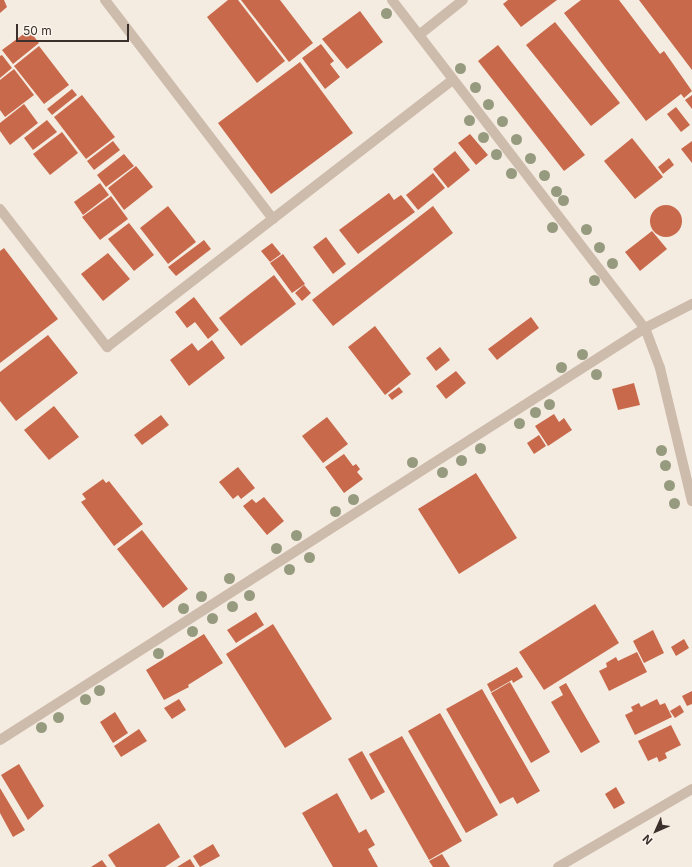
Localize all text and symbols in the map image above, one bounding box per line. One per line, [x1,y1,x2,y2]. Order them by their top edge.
scale bar [18,16,131,42]
text: 50 m [23,23,52,38]
north arrow [636,811,676,851]
text: N [640,832,655,847]

